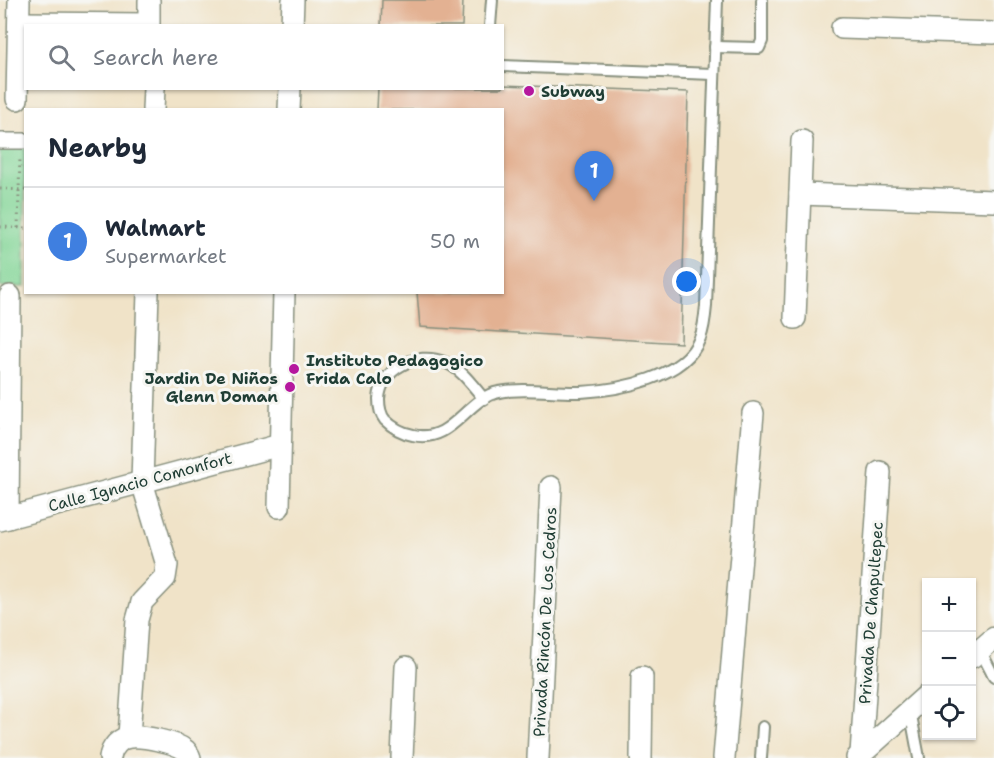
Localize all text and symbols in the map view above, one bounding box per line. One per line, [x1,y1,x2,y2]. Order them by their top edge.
search box [24,24,504,90]
icon: search [45,41,78,74]
text: Search here [93,43,219,72]
place label: Subway [541,81,605,102]
marker: Subway [522,84,536,98]
text: Nearby [48,130,147,165]
pin: 1 [574,152,614,201]
text: Walmart [105,214,206,243]
text: 1 [63,228,72,254]
text: 50 m [430,228,480,254]
text: Supermarket [105,243,227,269]
your location [672,267,701,296]
place label: Instituto Pedagogico Frida Calo [306,350,483,389]
marker: Instituto Pedagogico Frida Calo [287,362,301,376]
place label: Jardin De Niños Glenn Doman [144,368,278,407]
marker: Jardin De Niños Glenn Doman [283,380,297,394]
street label: Calle Ignacio Comonfort [46,447,234,517]
street label: Privada Rincón De Los Cedros [528,506,562,738]
street label: Privada De Chapultepec [854,521,888,705]
map controls [922,578,976,740]
button: + [922,578,976,632]
button: − [922,632,976,686]
button: locate [922,686,976,740]

